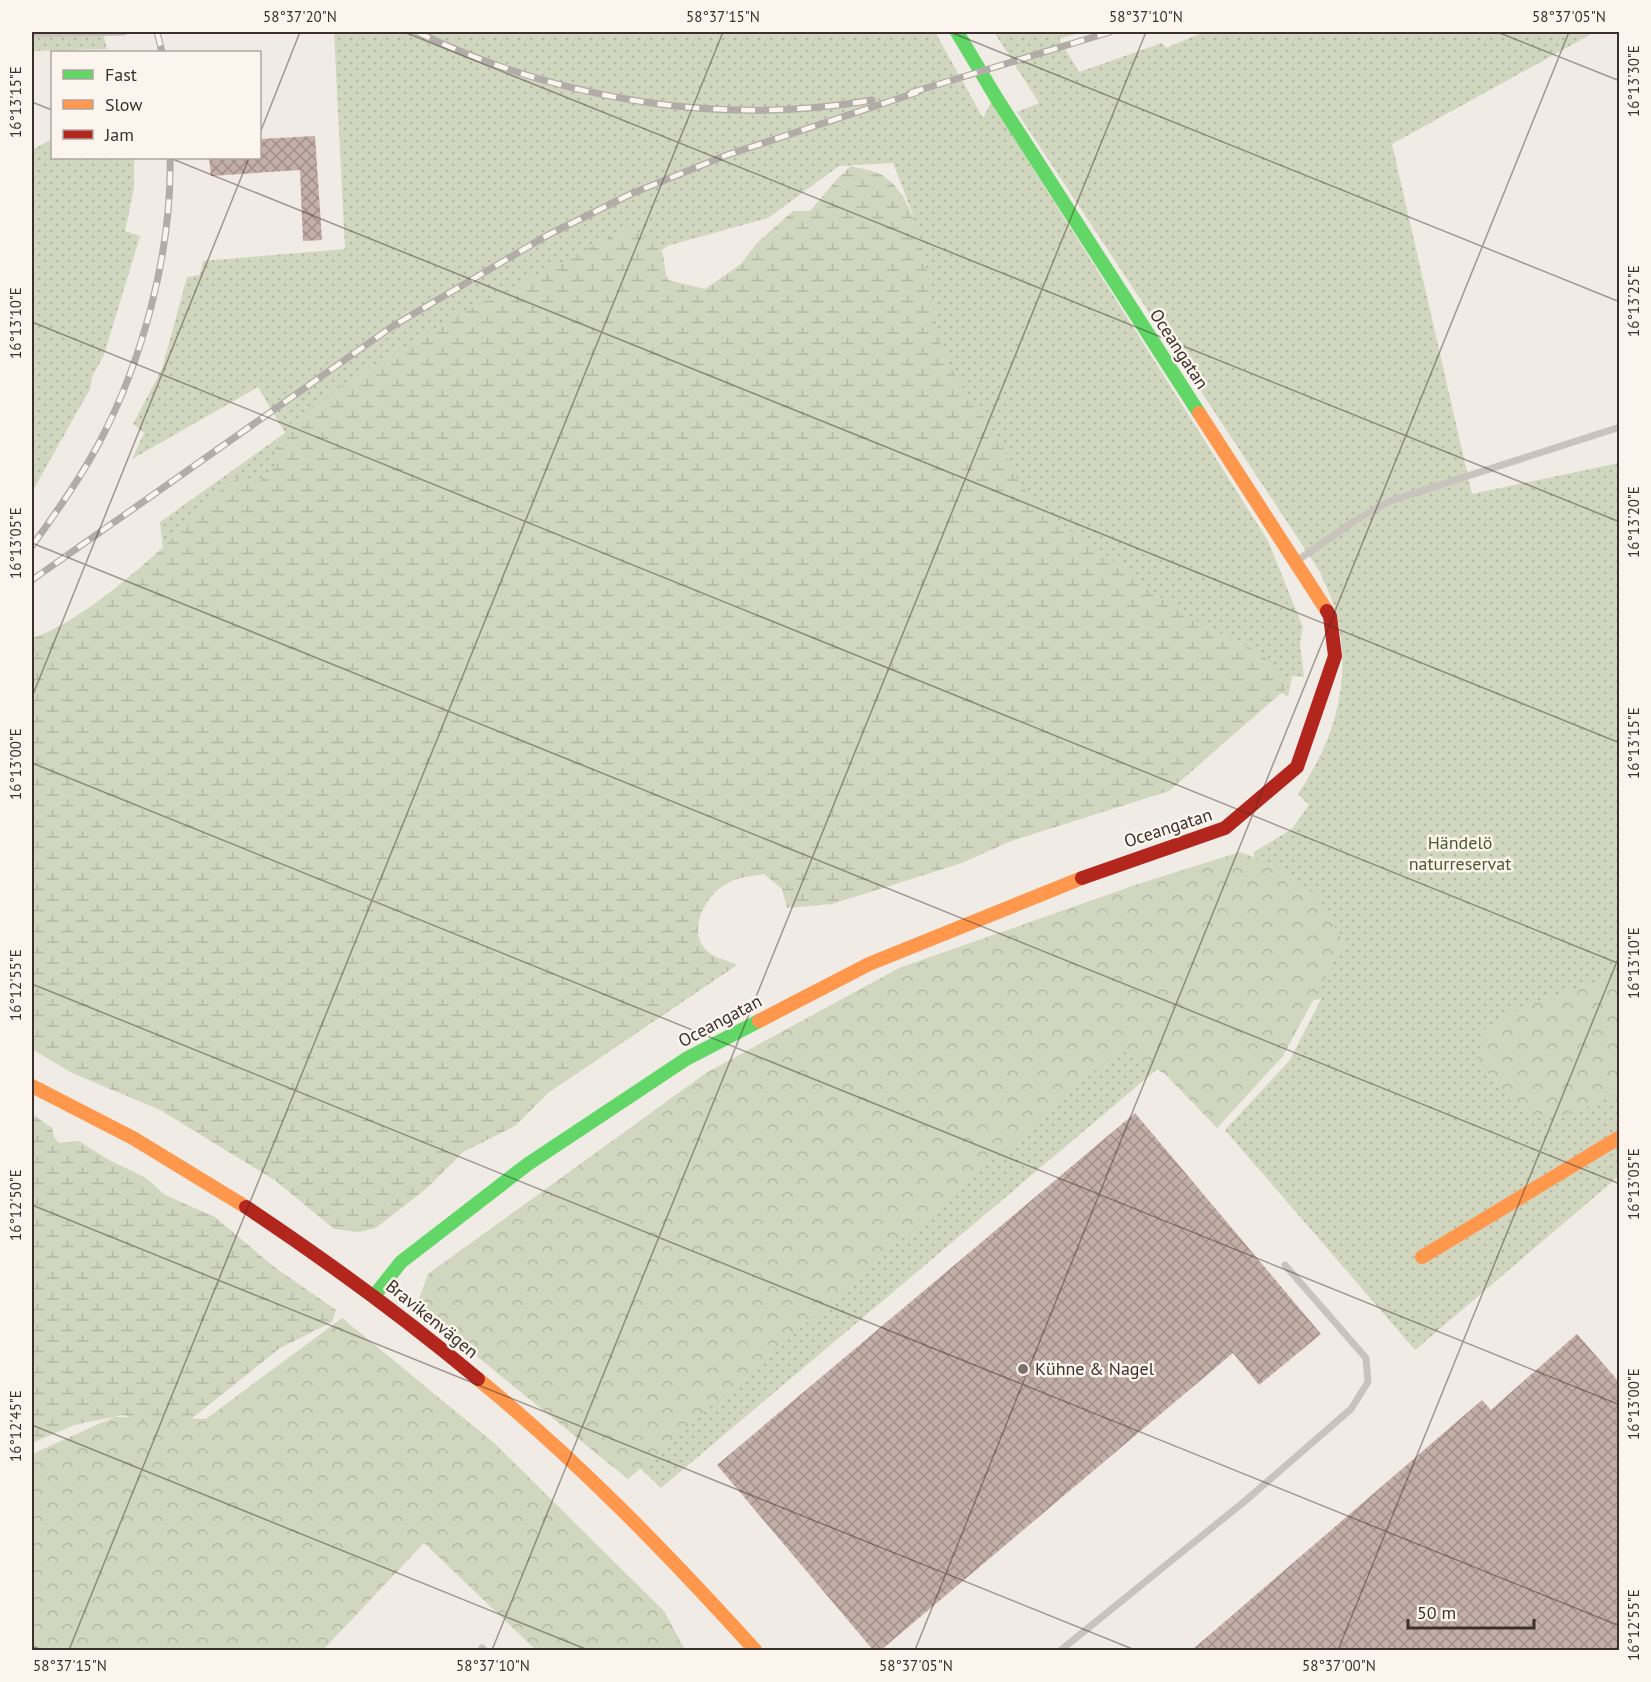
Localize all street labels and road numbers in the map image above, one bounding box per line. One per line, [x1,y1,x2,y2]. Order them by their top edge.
street label: Oceangatan [1145,304,1214,393]
street label: Oceangatan [1121,802,1215,853]
street label: Oceangatan [674,989,766,1052]
street label: Bravikenvägen [381,1274,483,1363]

